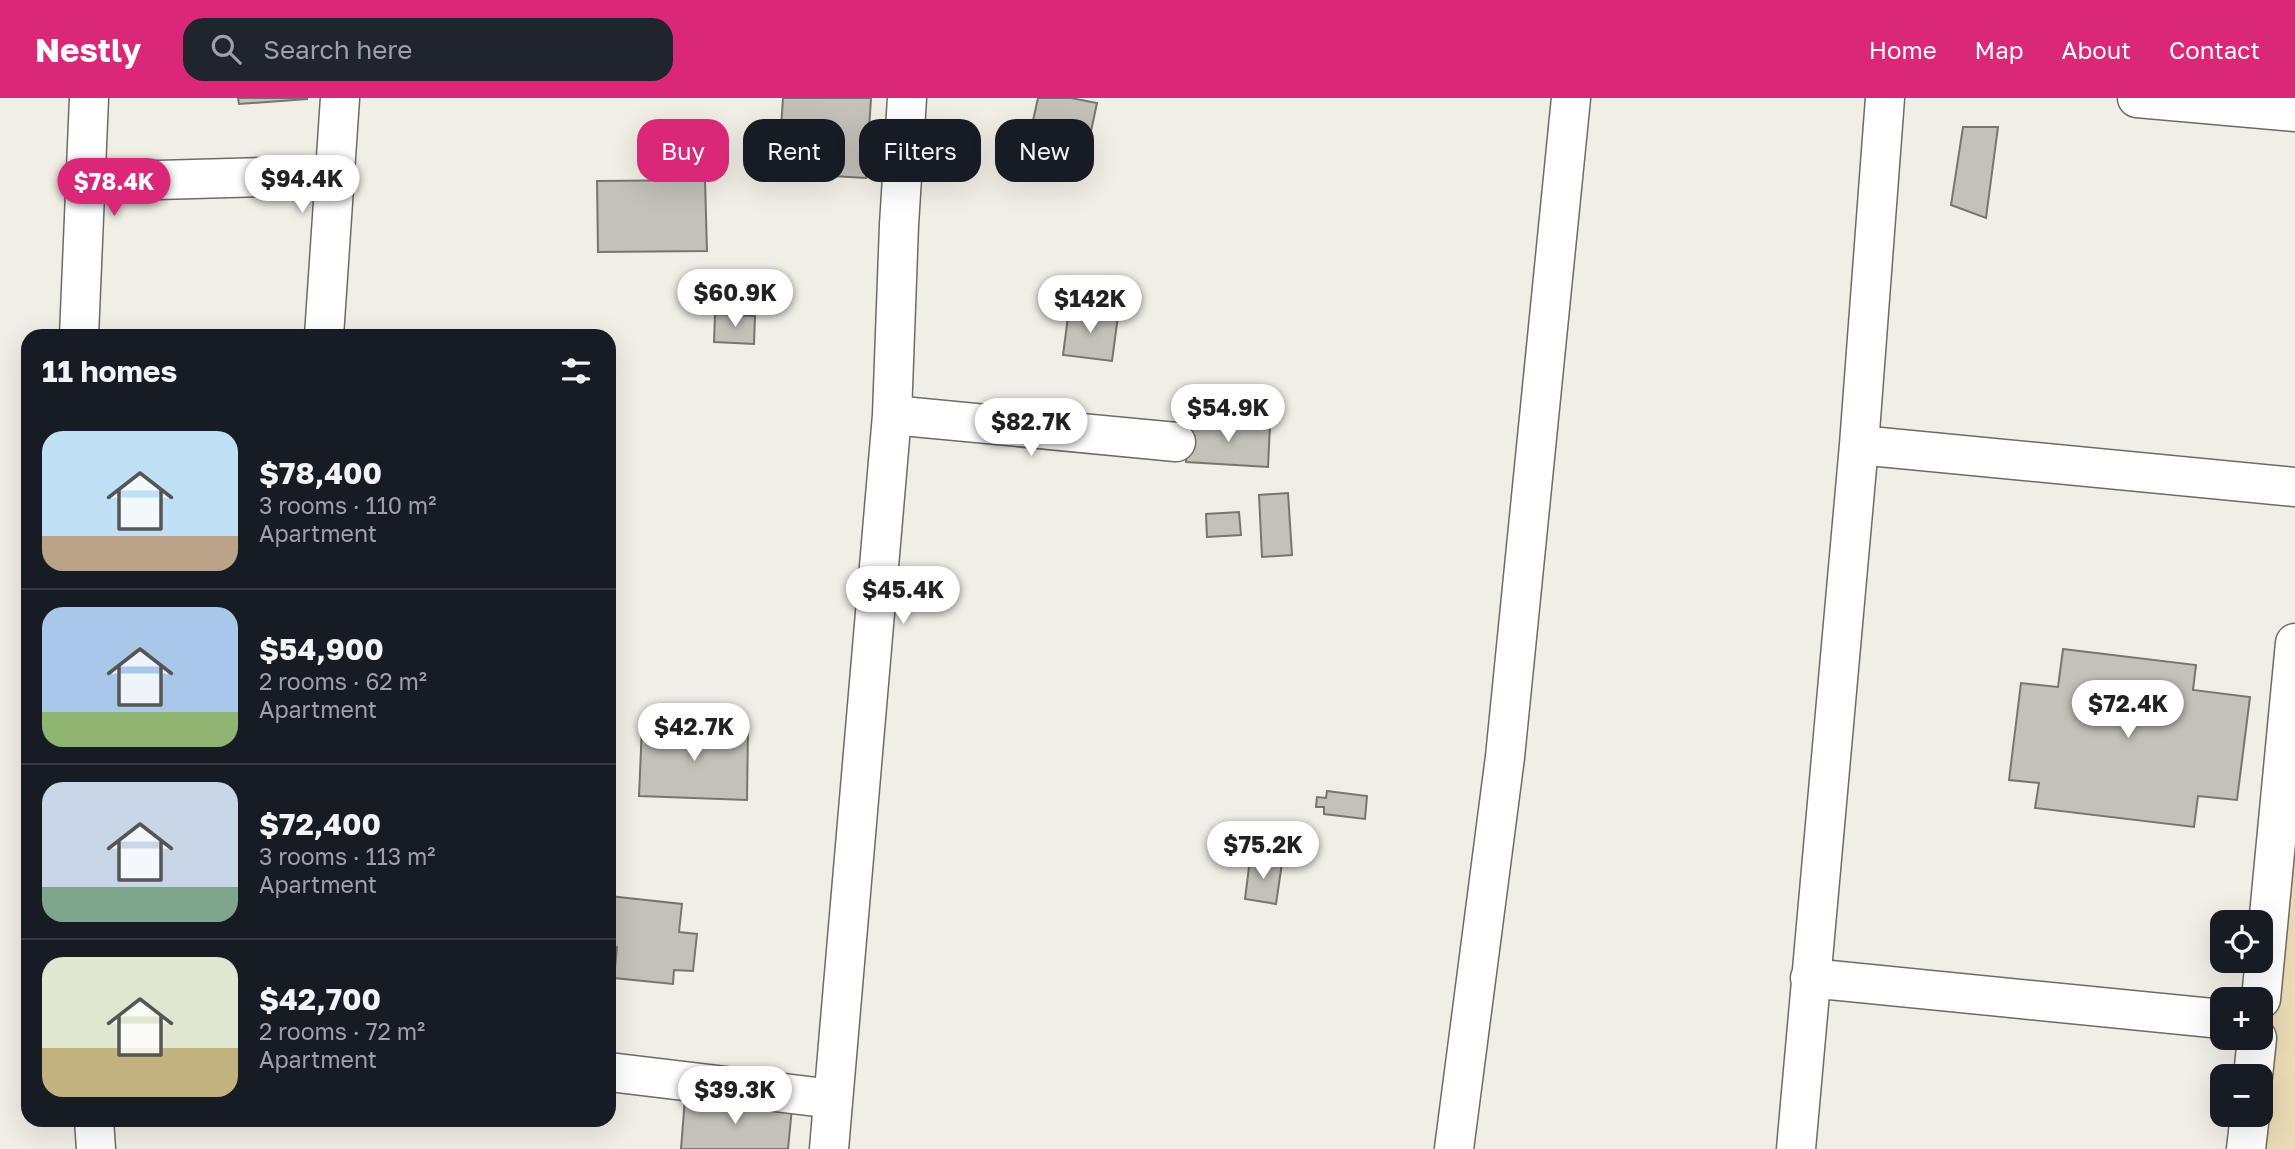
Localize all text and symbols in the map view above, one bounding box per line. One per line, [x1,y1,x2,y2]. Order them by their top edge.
search box [183,18,673,81]
text: Nestly [35,30,141,69]
icon: search [207,30,245,68]
text: Search here [263,34,412,65]
text: Home [1869,35,1937,64]
text: Map [1975,35,2024,64]
text: About [2062,35,2131,64]
text: Contact [2169,35,2260,64]
chip: Buy [637,119,729,182]
chip: Rent [743,119,845,182]
chip: Filters [859,119,981,182]
chip: New [995,119,1094,182]
pin: $94.4K [245,156,359,215]
pin: $78.4K [57,158,171,218]
text: $94.4K [261,164,343,192]
text: $78.4K [73,167,155,195]
pin: $60.9K [678,270,792,329]
pin: $142K [1041,275,1139,335]
text: $60.9K [693,278,777,306]
text: $142K [1054,284,1126,312]
icon: filters [557,352,595,390]
text: 11 homes [42,353,177,389]
pin: $54.9K [1171,384,1285,444]
text: $54.9K [1187,393,1269,421]
pin: $82.7K [974,398,1088,458]
text: $82.7K [991,407,1071,435]
text: $78,400 [259,455,382,491]
icon: home [98,459,182,543]
text: 3 rooms · 110 m² [259,491,436,519]
text: Apartment [259,519,377,547]
pin: $45.4K [846,566,960,626]
text: $45.4K [862,575,944,603]
text: $54,900 [259,631,384,667]
icon: home [98,635,182,719]
text: 2 rooms · 62 m² [259,667,427,695]
pin: $72.4K [2071,680,2185,740]
text: $72.4K [2088,689,2168,717]
text: Apartment [259,695,377,723]
pin: $42.7K [637,704,751,763]
text: $42.7K [654,712,734,740]
text: $72,400 [259,806,381,842]
icon: home [98,810,182,894]
pin: $75.2K [1206,822,1320,881]
text: $75.2K [1223,830,1303,858]
text: 3 rooms · 113 m² [259,842,436,870]
text: Apartment [259,870,377,898]
map controls [2210,910,2273,1127]
button: locate [2210,910,2273,973]
text: $42,700 [259,981,381,1017]
icon: home [98,985,182,1069]
button: + [2210,987,2273,1050]
text: 2 rooms · 72 m² [259,1017,425,1045]
text: Apartment [259,1045,377,1073]
button: − [2210,1064,2273,1127]
pin: $39.3K [678,1066,792,1126]
text: $39.3K [694,1075,776,1103]

